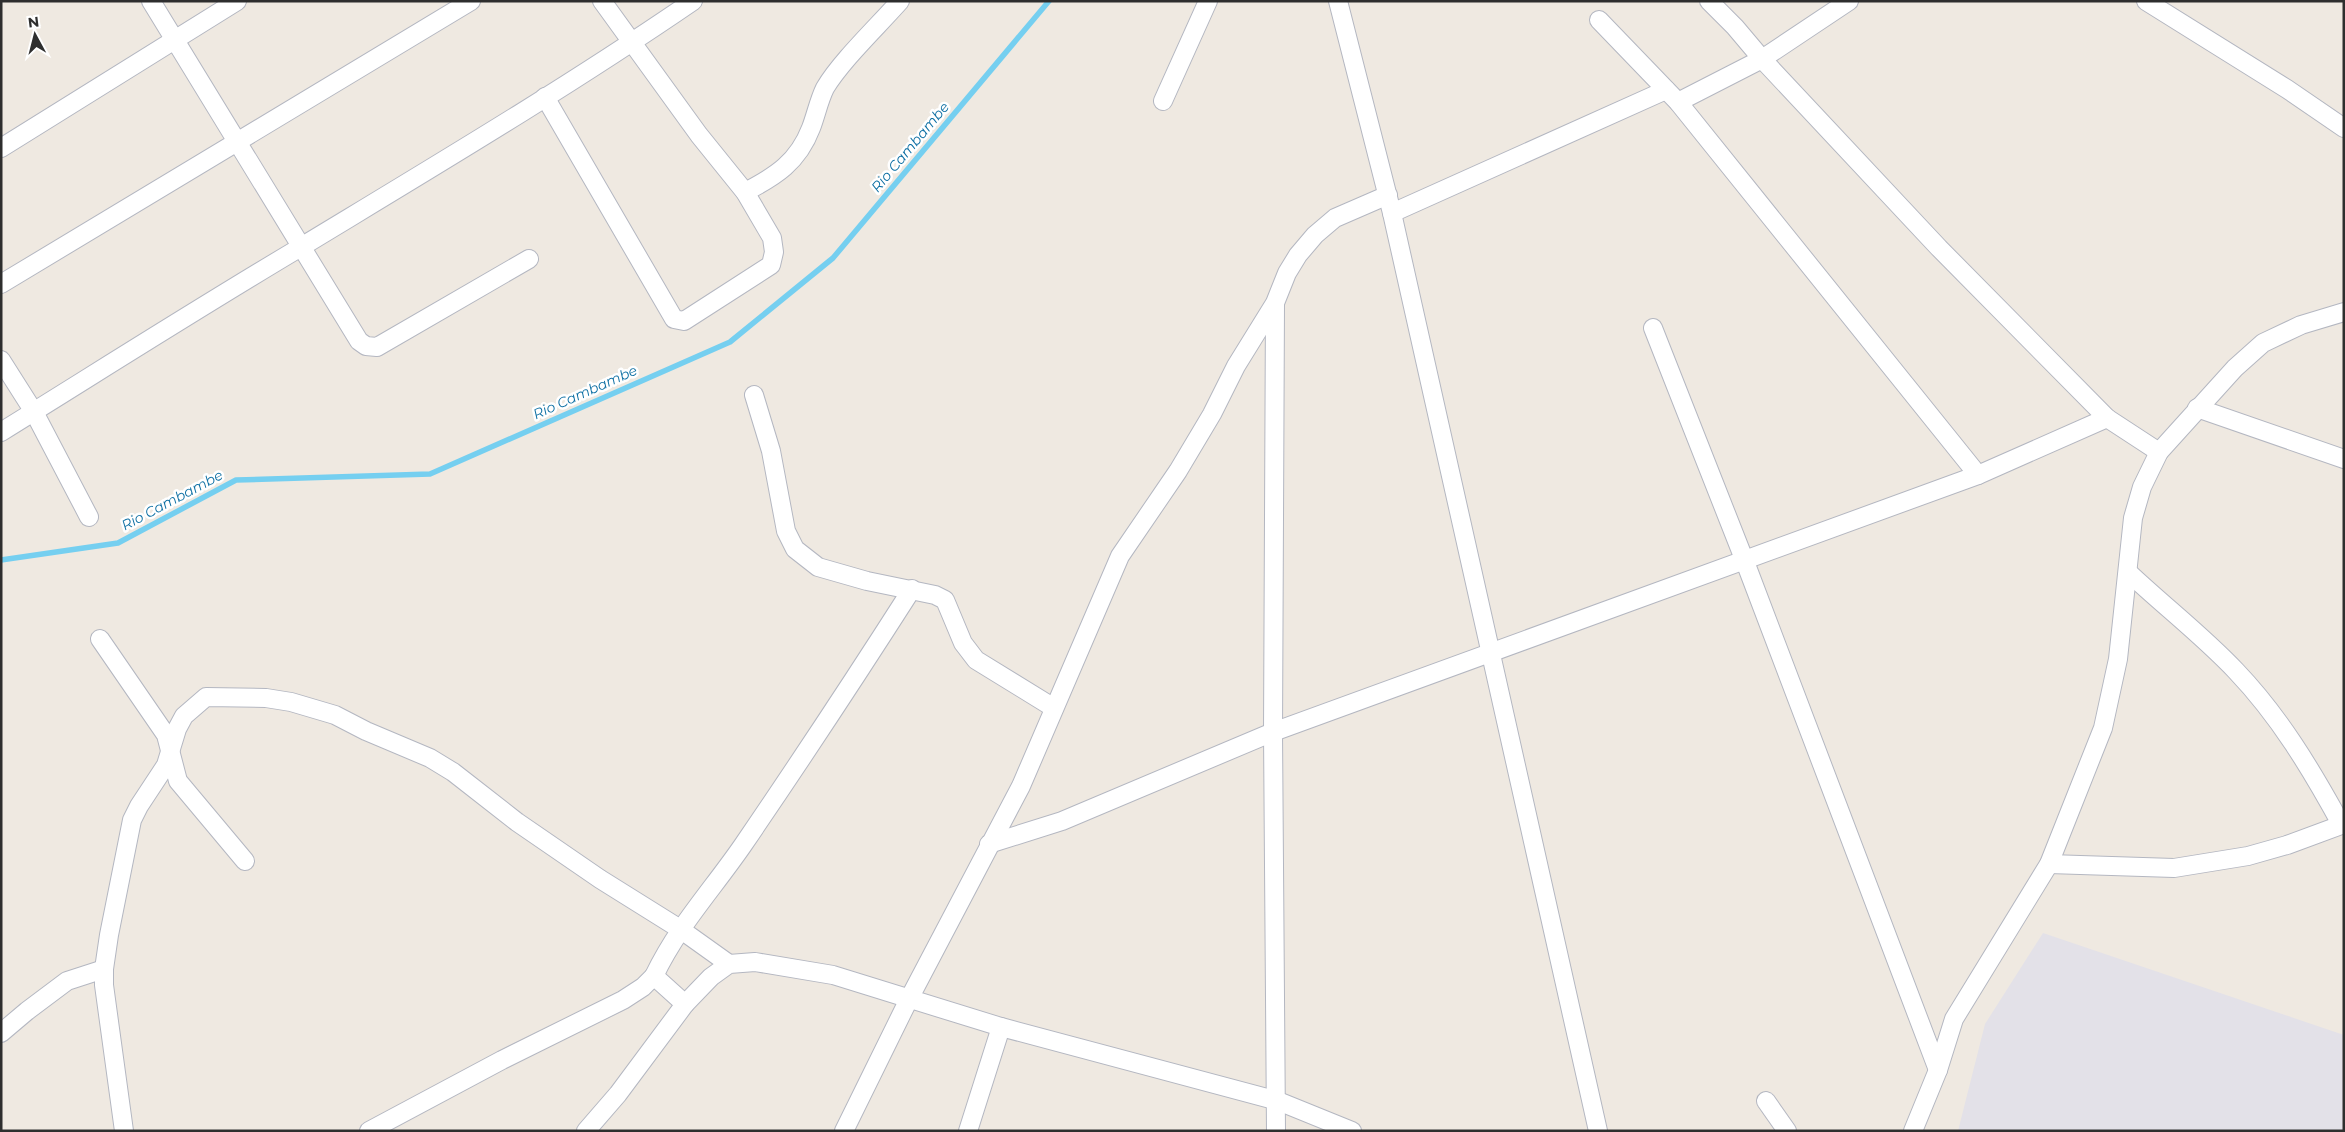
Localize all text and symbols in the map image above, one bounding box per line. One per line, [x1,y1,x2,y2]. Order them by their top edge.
north arrow [10,10,60,60]
text: N [27,12,40,32]
water label: Rio Cambambe [867,98,953,196]
water label: Rio Cambambe [530,361,640,423]
water label: Rio Cambambe [118,466,226,534]

